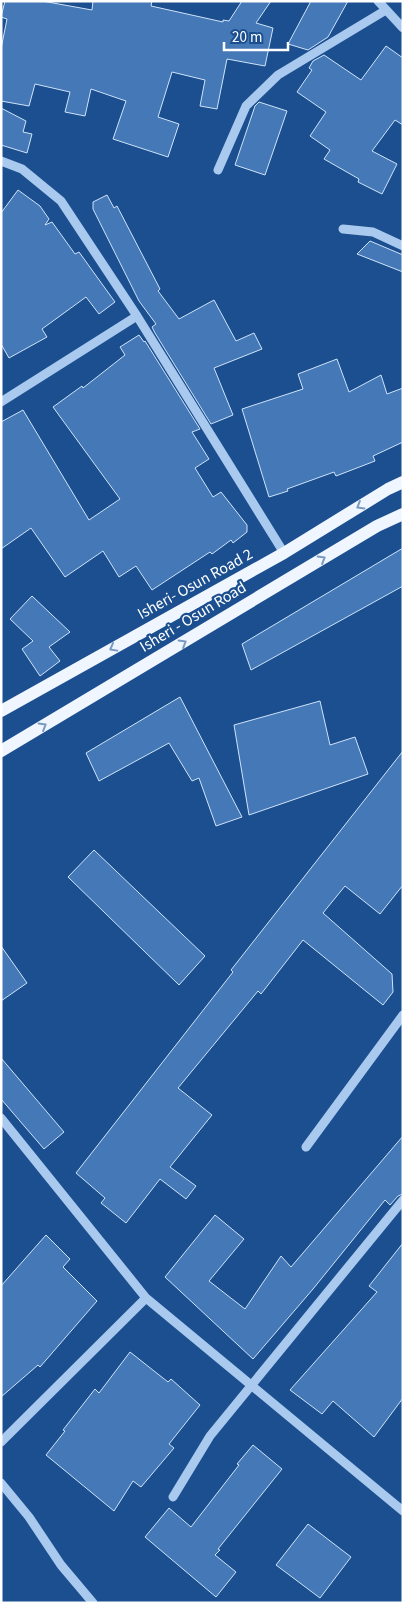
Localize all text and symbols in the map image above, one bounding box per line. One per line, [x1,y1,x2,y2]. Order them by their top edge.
scale bar [224,20,288,52]
text: 20 m [232,27,262,48]
one-way arrow [357,499,366,509]
street label: Isheri- Osun Road 2 [133,543,257,625]
one-way arrow [317,556,326,566]
street label: Isheri - Osun Road [136,576,250,658]
one-way arrow [177,639,186,649]
one-way arrow [110,642,119,652]
one-way arrow [38,723,47,733]

